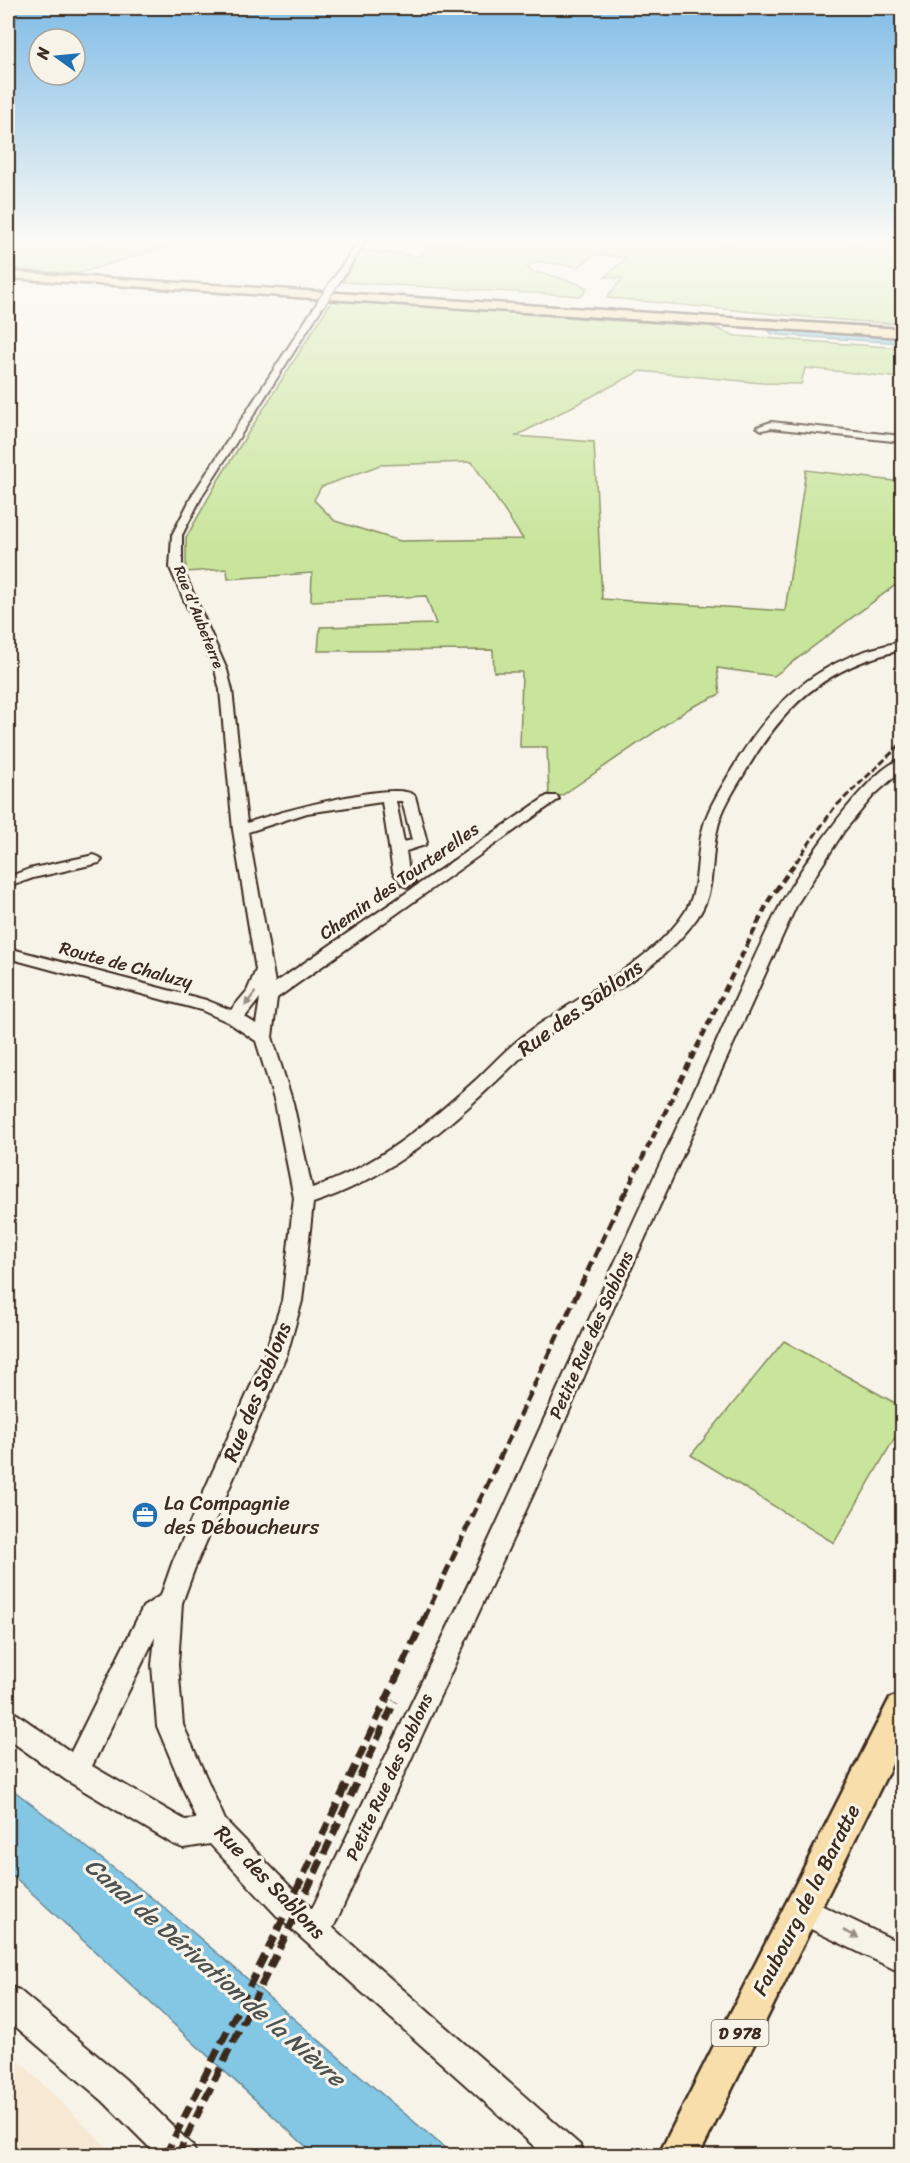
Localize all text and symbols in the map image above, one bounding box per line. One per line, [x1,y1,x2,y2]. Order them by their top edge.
north arrow [27,27,87,87]
text: N [27,43,59,63]
street label: Rue d'Aubeterre [166,562,232,672]
street label: Chemin des Tourterelles [312,813,487,949]
street label: Route de Chaluzy [56,932,197,998]
street label: Rue des Sablons [509,949,651,1067]
one-way arrow [243,991,256,1007]
street label: Petite Rue des Sablons [540,1245,643,1424]
street label: Rue des Sablons [212,1316,303,1468]
place label: La Compagnie des Déboucheurs [164,1484,320,1546]
office icon: La Compagnie des Déboucheurs [130,1500,160,1530]
street label: Petite Rue des Sablons [336,1688,442,1866]
street label: Faubourg de la Baratte [741,1797,871,2003]
street label: Rue des Sablons [205,1816,335,1949]
water label: Canal de Dérivation de la Nièvre [75,1846,357,2099]
one-way arrow [843,1930,860,1939]
road number: D 978 [712,2020,768,2046]

